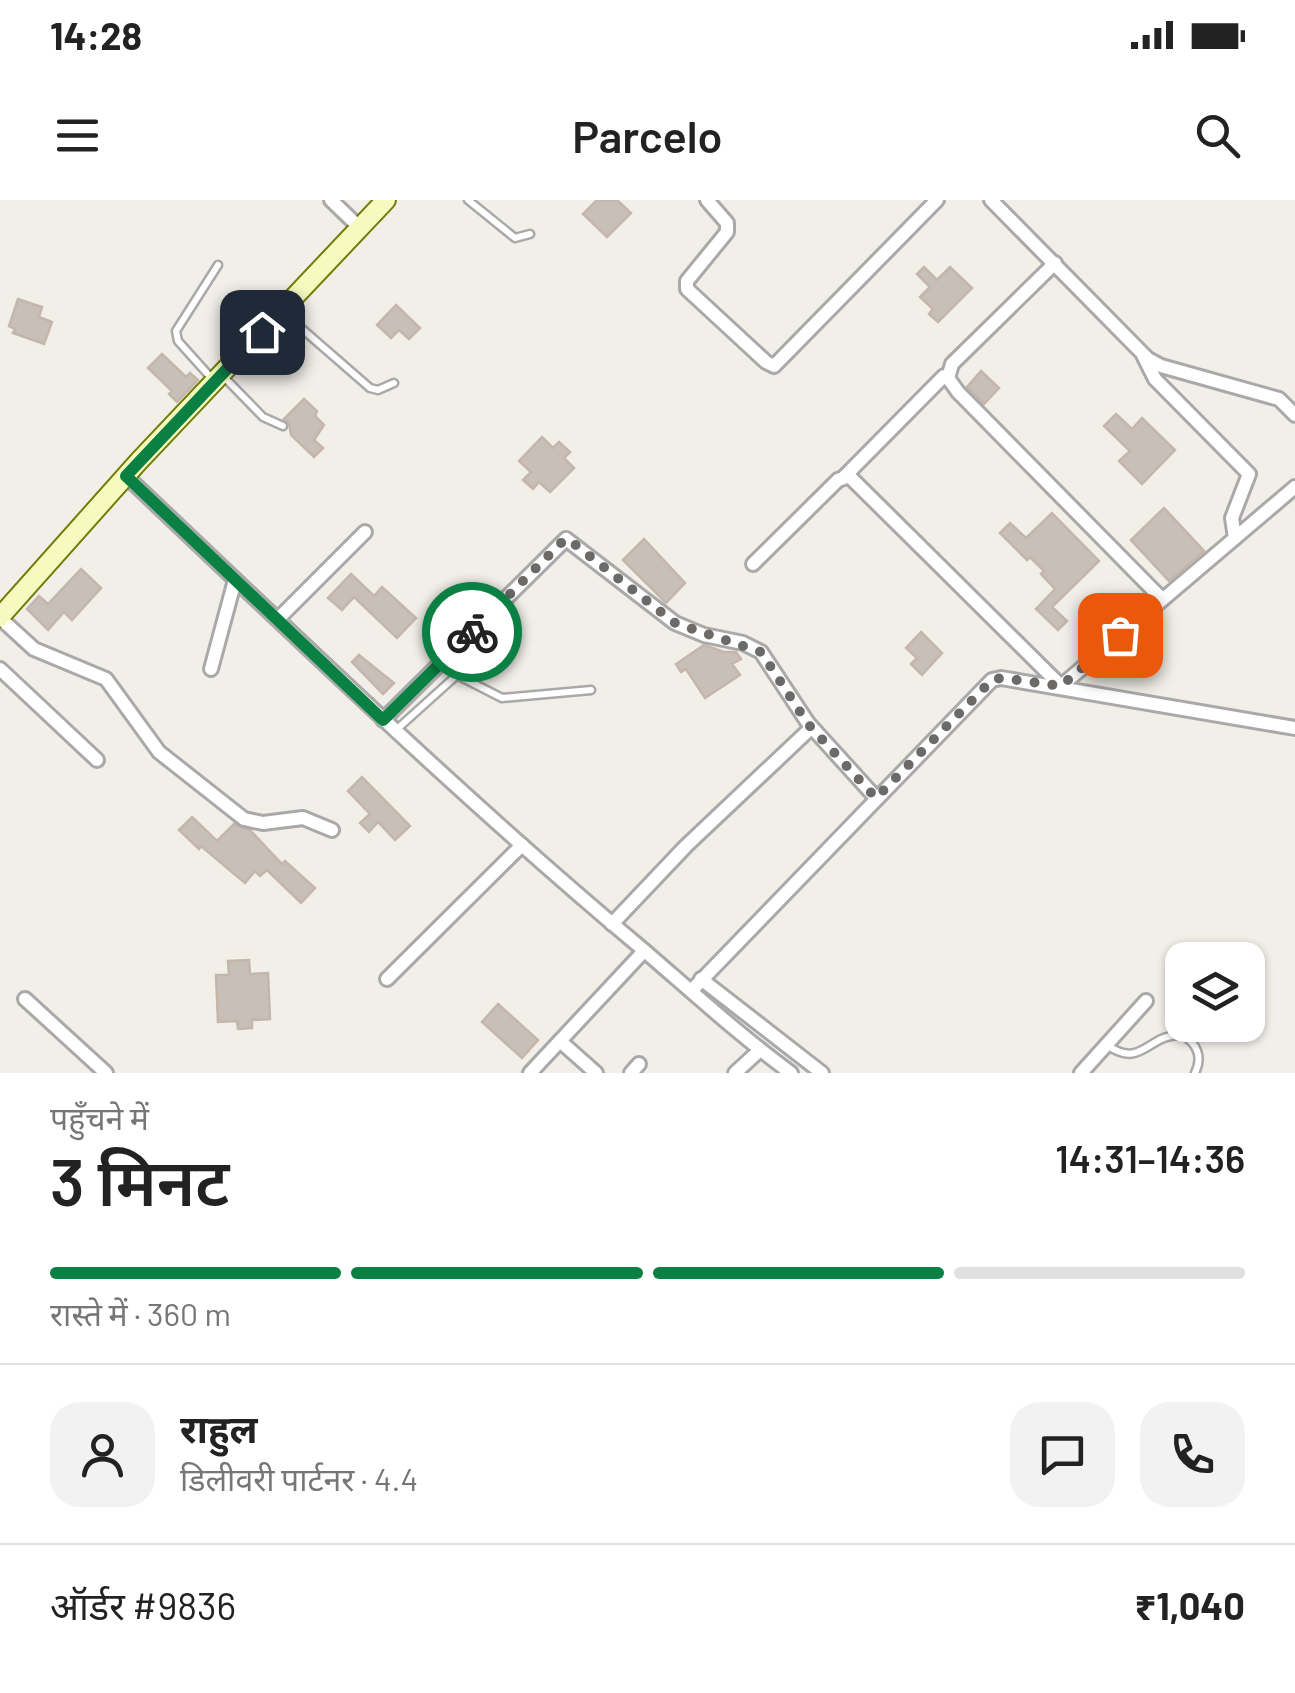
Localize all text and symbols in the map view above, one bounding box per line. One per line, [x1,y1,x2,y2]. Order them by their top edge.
text: 14:28 [50,12,142,58]
icon: menu [50,108,105,163]
text: Parcelo [572,108,723,162]
icon: search [1190,108,1245,163]
pin [220,290,305,375]
icon: home [235,305,290,360]
courier [422,582,522,682]
pin [1078,593,1163,678]
icon: bike [445,605,500,660]
icon: bag [1093,608,1148,663]
map controls [1165,942,1265,1042]
button: layers [1165,942,1265,1042]
text: पहुँचने में [50,1098,149,1136]
text: 14:31–14:36 [1055,1135,1245,1181]
text: 3 मिनट [50,1141,229,1219]
text: रास्ते में · 360 m [50,1294,231,1332]
button: person [50,1402,155,1507]
button: chat [1010,1402,1115,1507]
button: phone [1140,1402,1245,1507]
text: राहुल [180,1405,257,1451]
text: डिलीवरी पार्टनर · 4.4 [180,1459,418,1497]
text: ऑर्डर #9836 [50,1582,236,1628]
text: ₹1,040 [1134,1582,1245,1628]

